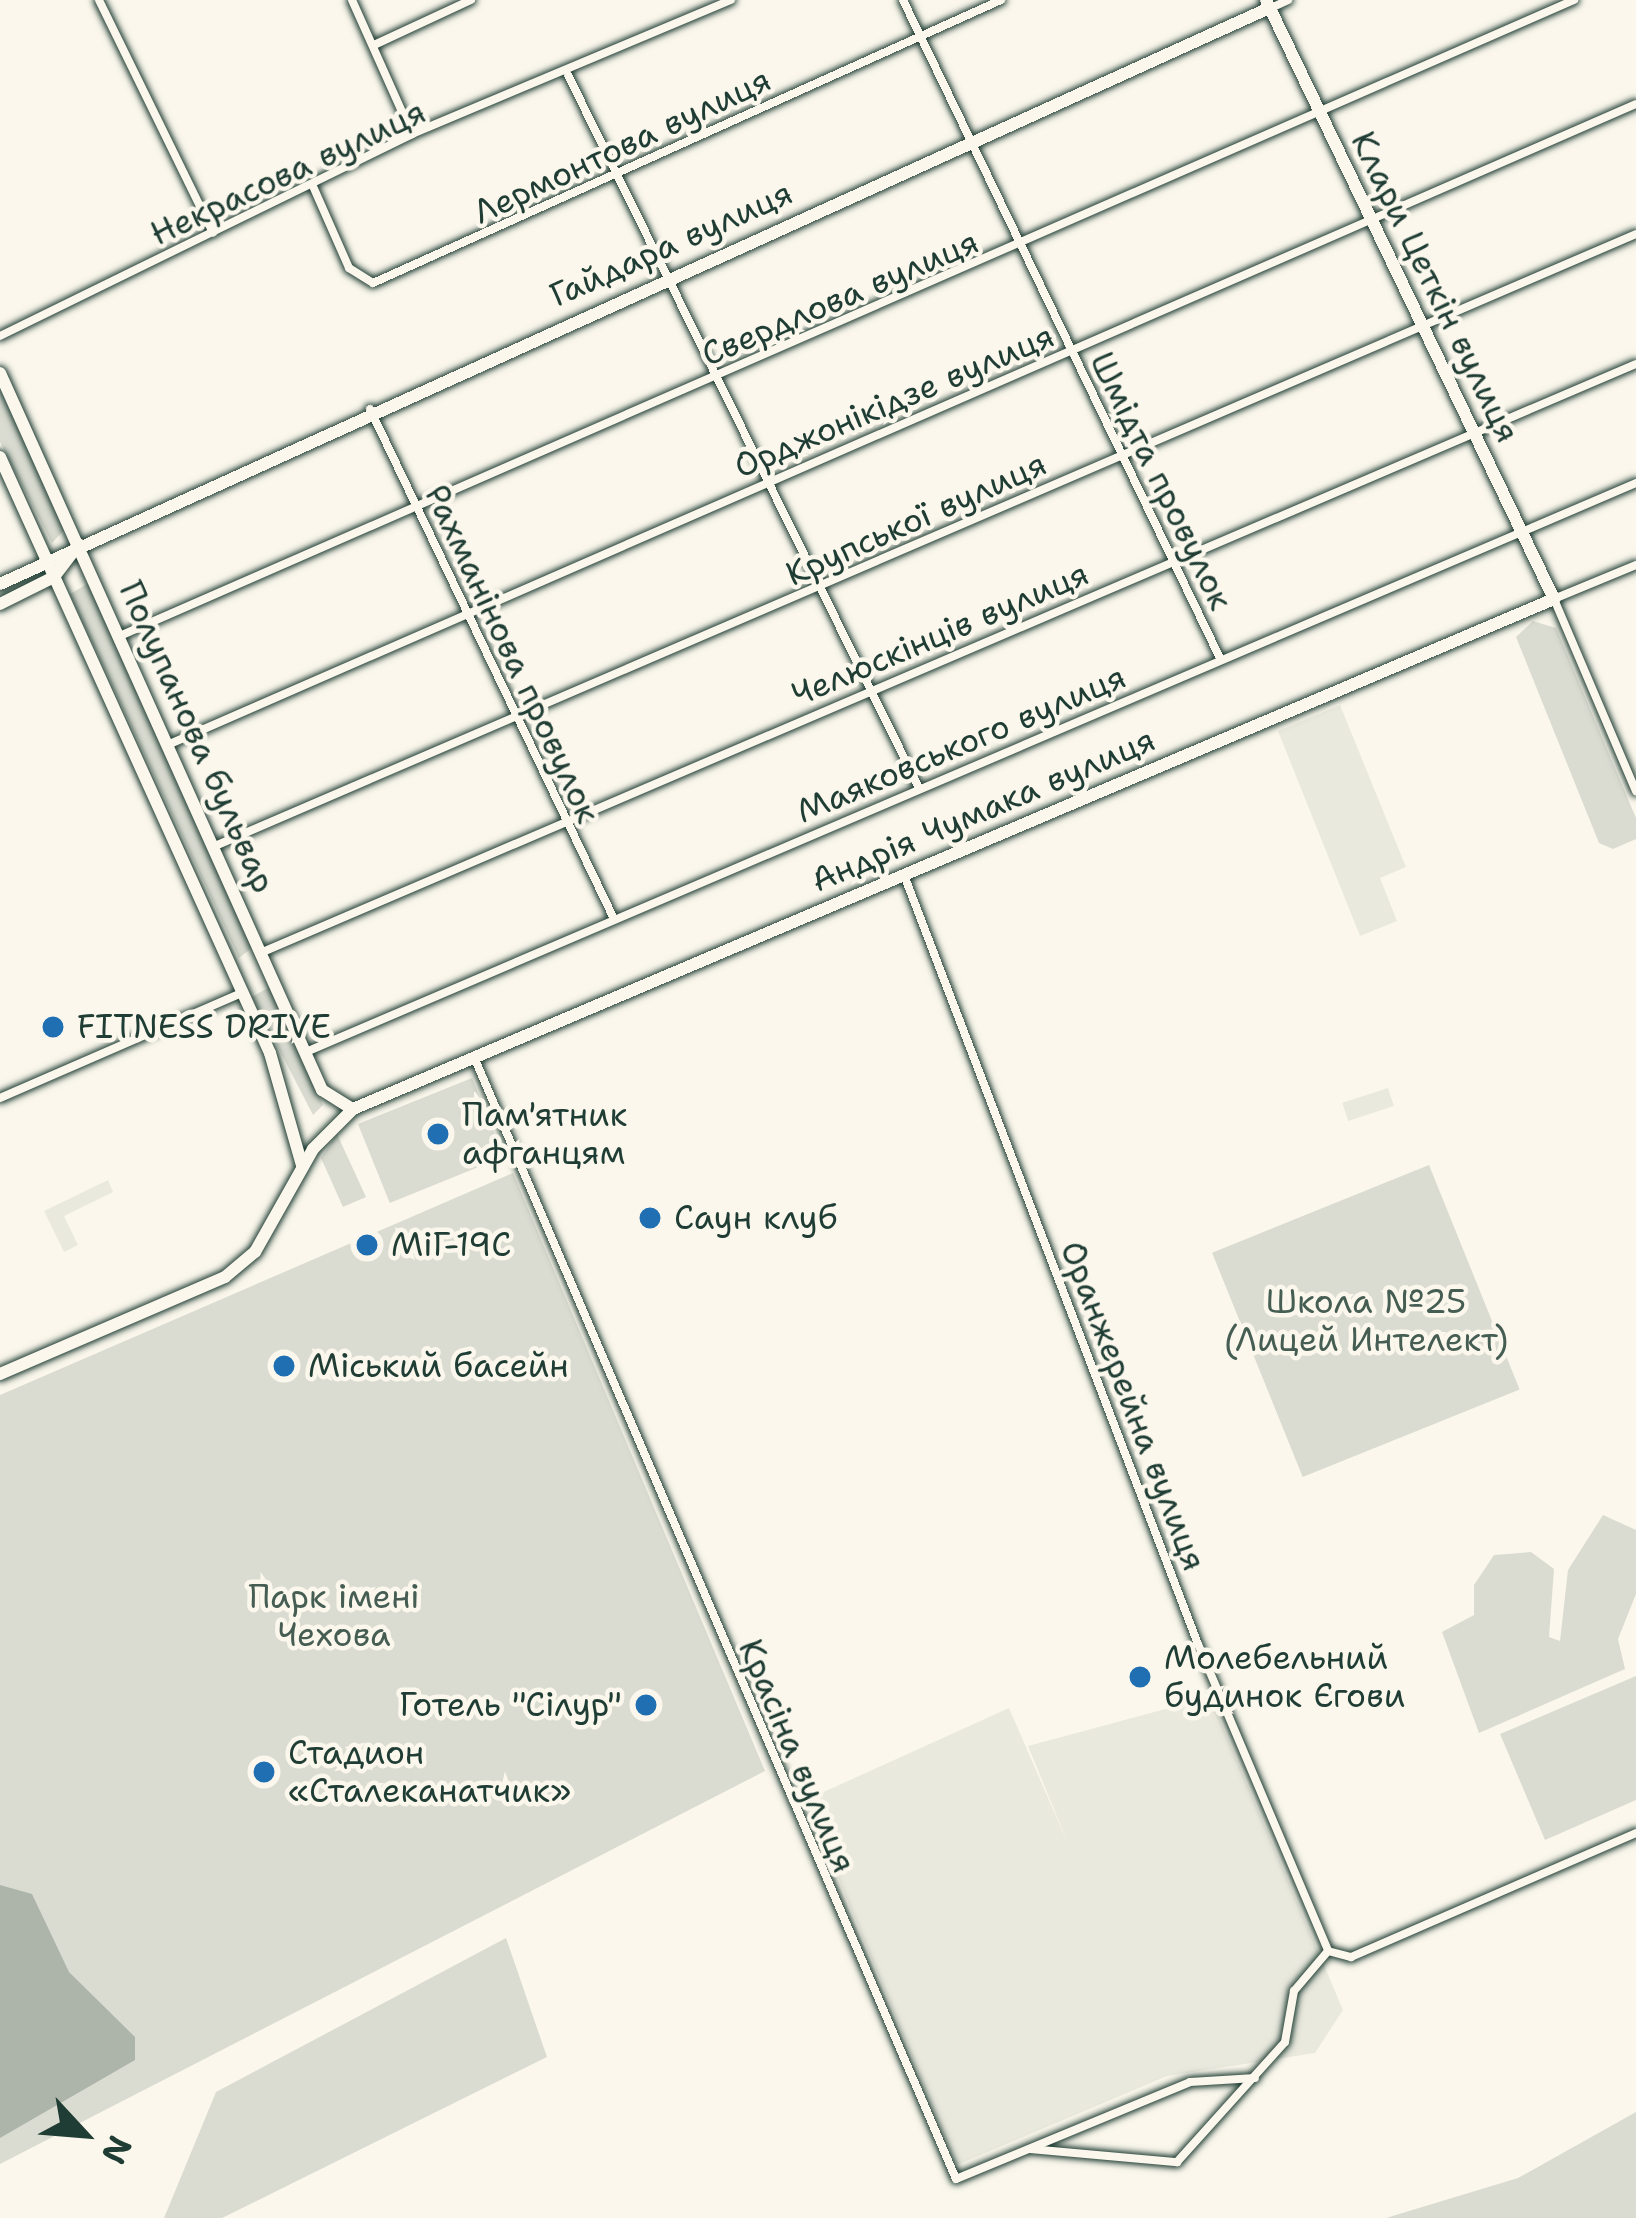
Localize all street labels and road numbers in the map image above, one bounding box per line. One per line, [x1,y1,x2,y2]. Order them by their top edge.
street label: Лермонтова вулиця [467,60,777,232]
street label: Некрасова вулиця [144,92,432,254]
street label: Клари Цеткін вулиця [1343,125,1527,449]
street label: Гайдара вулиця [544,173,798,315]
street label: Свердлова вулиця [696,222,984,374]
street label: Орджонікідзе вулиця [728,316,1060,486]
street label: Шмідта провулок [1081,346,1241,616]
street label: Крупської вулиця [780,444,1052,594]
street label: Рахманінова провулок [416,479,608,829]
street label: Челюскінців вулиця [786,554,1094,714]
street label: Полупанова бульвар [110,575,284,899]
street label: Маяковського вулиця [790,657,1132,831]
street label: Андрія Чумака вулиця [805,720,1161,900]
street label: Оранжерейна вулиця [1052,1236,1214,1576]
street label: Красіна вулиця [730,1633,864,1879]

